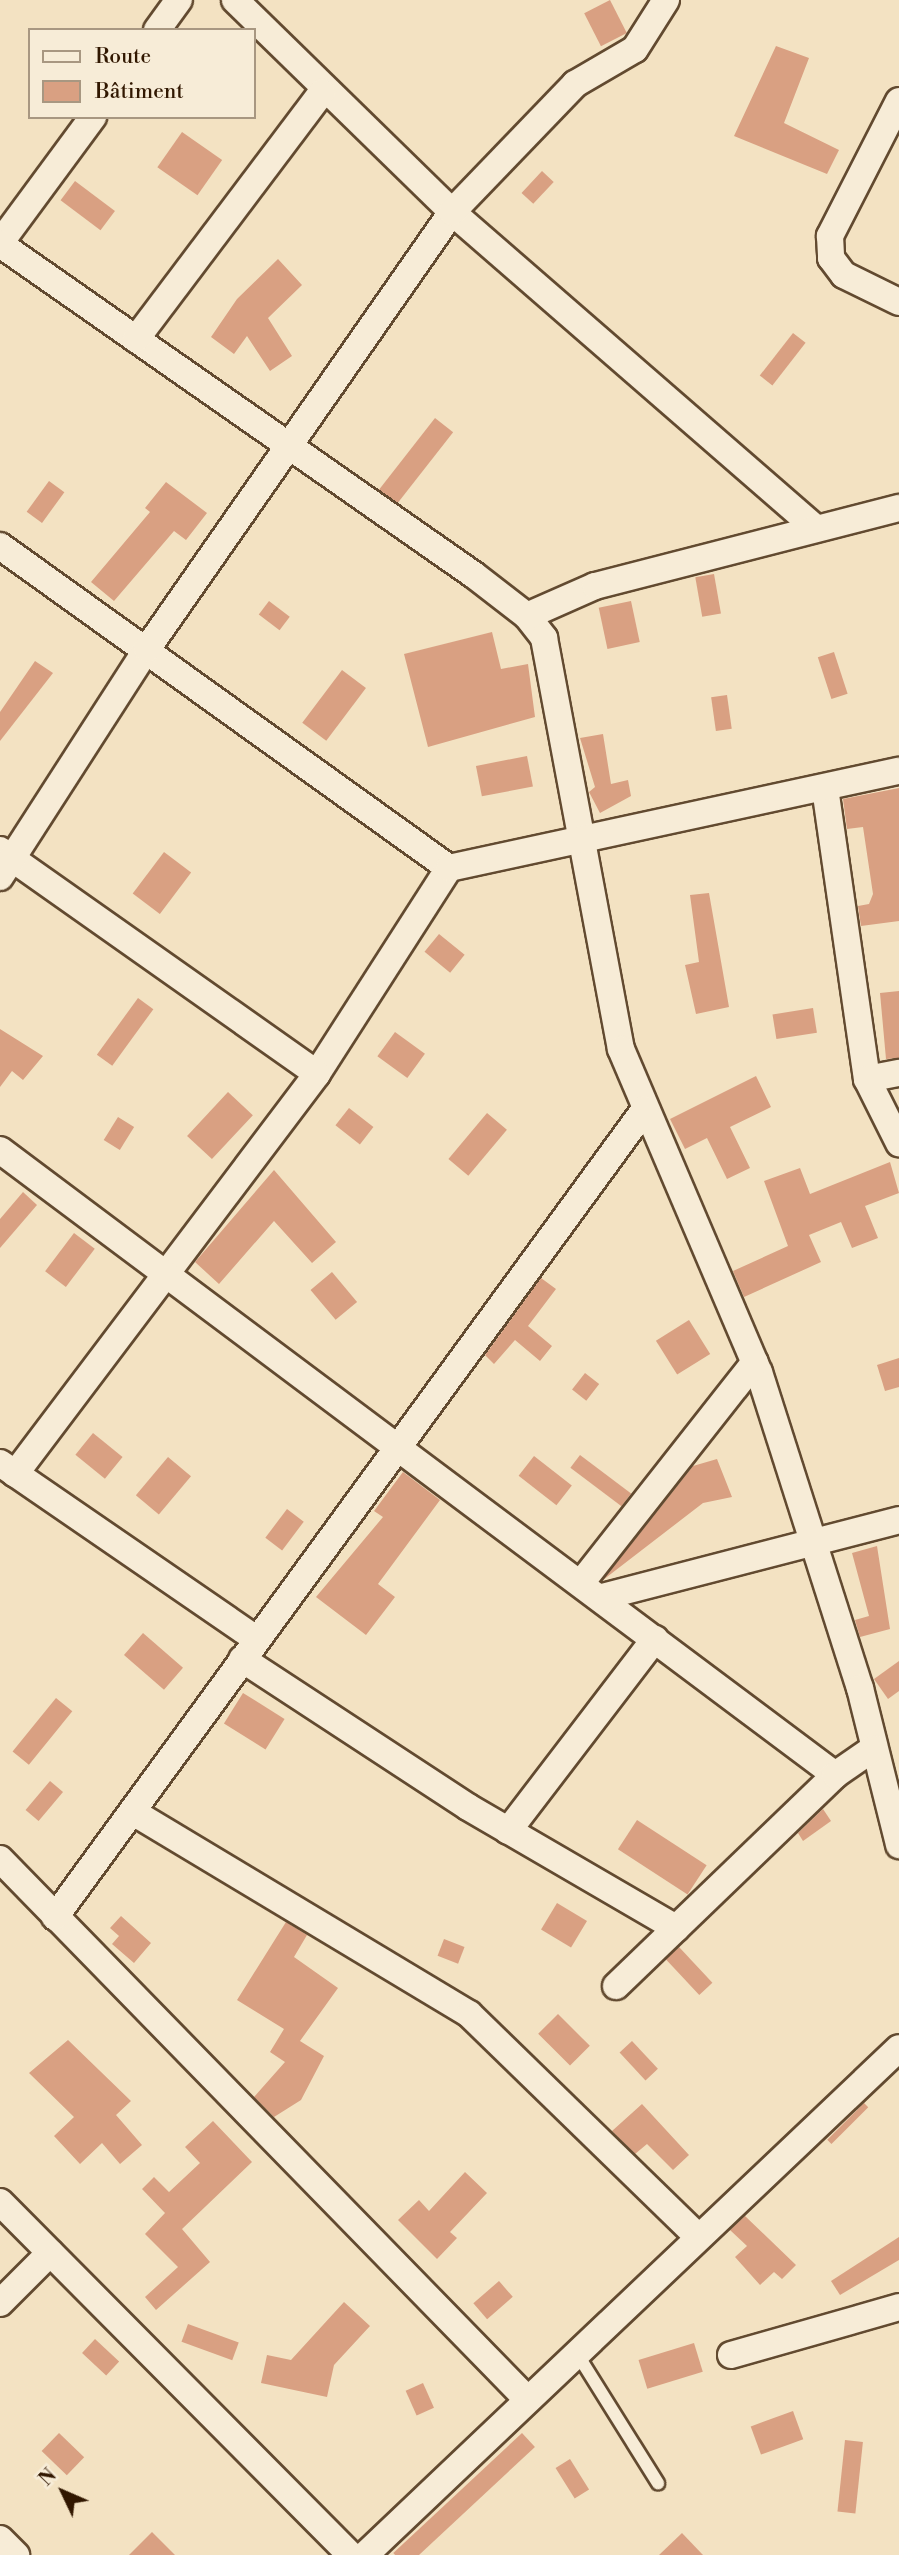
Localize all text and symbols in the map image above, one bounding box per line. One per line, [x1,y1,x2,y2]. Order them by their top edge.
legend [28,28,256,119]
text: Route [95,44,151,70]
text: Bâtiment [95,79,184,105]
north arrow [28,2457,98,2527]
text: N [34,2464,62,2491]

